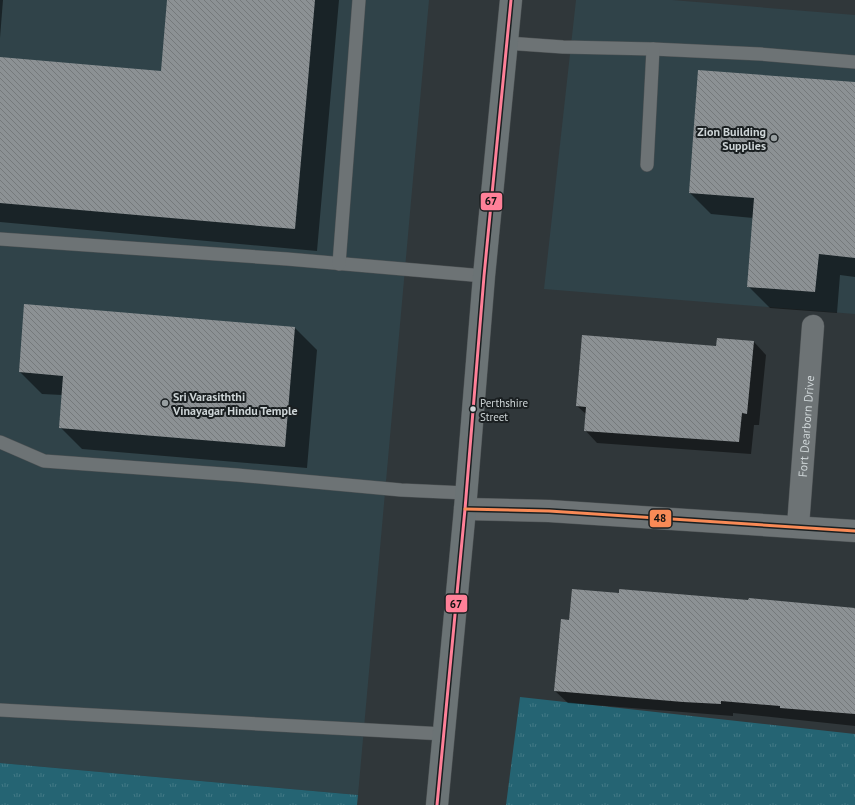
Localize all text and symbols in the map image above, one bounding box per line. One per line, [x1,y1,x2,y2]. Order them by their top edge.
place label: Zion Building Supplies [697,124,766,153]
marker: Zion Building Supplies [769,133,779,143]
line badge: 67 [480,192,503,211]
text: 67 [485,194,497,208]
street label: Fort Dearborn Drive [794,375,817,478]
place label: Sri Varasiththi Vinayagar Hindu Temple [172,389,298,418]
place label: Perthshire Street [480,396,528,424]
marker: Sri Varasiththi Vinayagar Hindu Temple [160,398,170,408]
marker: Perthshire Street [468,404,478,414]
line badge: 48 [649,509,672,528]
text: 48 [654,511,666,525]
line badge: 67 [445,594,468,613]
text: 67 [450,597,462,611]

